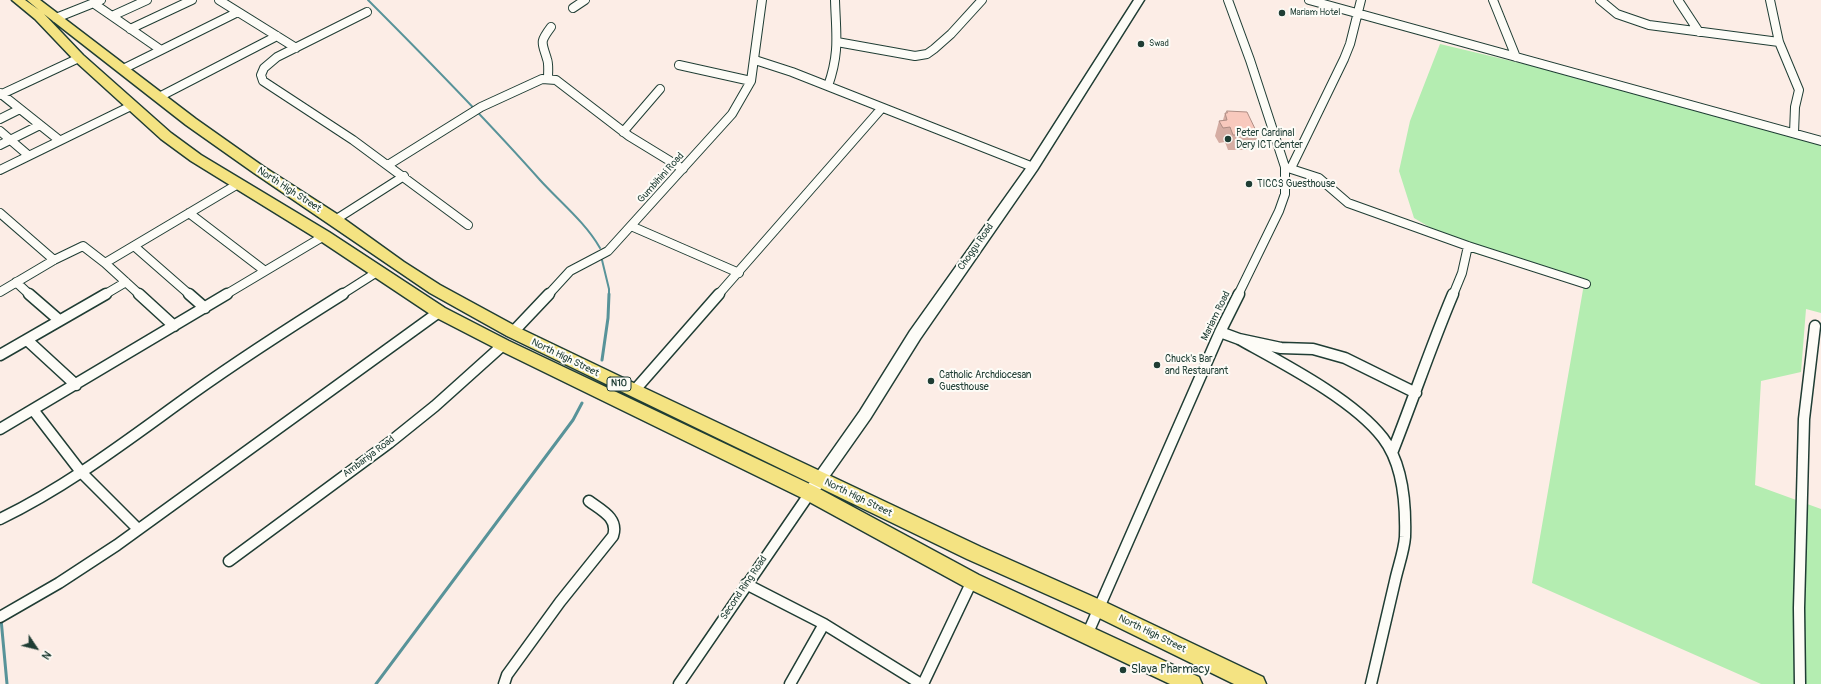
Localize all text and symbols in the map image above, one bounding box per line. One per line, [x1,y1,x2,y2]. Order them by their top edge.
marker: Mariam Hotel [1277,8,1287,18]
place label: Mariam Hotel [1290,8,1340,18]
marker: Swad [1136,39,1146,49]
place label: Swad [1149,39,1169,49]
place label: Peter Cardinal Dery ICT Center [1236,127,1303,150]
marker: Peter Cardinal Dery ICT Center [1223,134,1233,144]
street label: Gumbihini Road [635,150,687,206]
street label: North High Street [255,165,323,215]
place label: TICCS Guesthouse [1257,178,1335,190]
marker: TICCS Guesthouse [1244,179,1254,189]
street label: Choggu Road [956,221,996,273]
street label: Mariam Road [1199,289,1233,343]
street label: North High Street [529,336,601,380]
place label: Chuck's Bar and Restaurant [1165,353,1228,376]
marker: Chuck's Bar and Restaurant [1152,360,1162,370]
place label: Catholic Archdiocesan Guesthouse [939,369,1031,392]
marker: Catholic Archdiocesan Guesthouse [926,376,936,386]
road number: N10 [607,377,631,391]
street label: Ambariya Road [341,434,397,480]
street label: North High Street [822,476,894,520]
street label: Second Ring Road [718,554,770,622]
street label: North High Street [1116,612,1188,656]
north arrow [16,628,56,668]
text: N [39,648,54,662]
place label: Slava Pharmacy [1131,663,1210,677]
marker: Slava Pharmacy [1118,665,1128,675]

